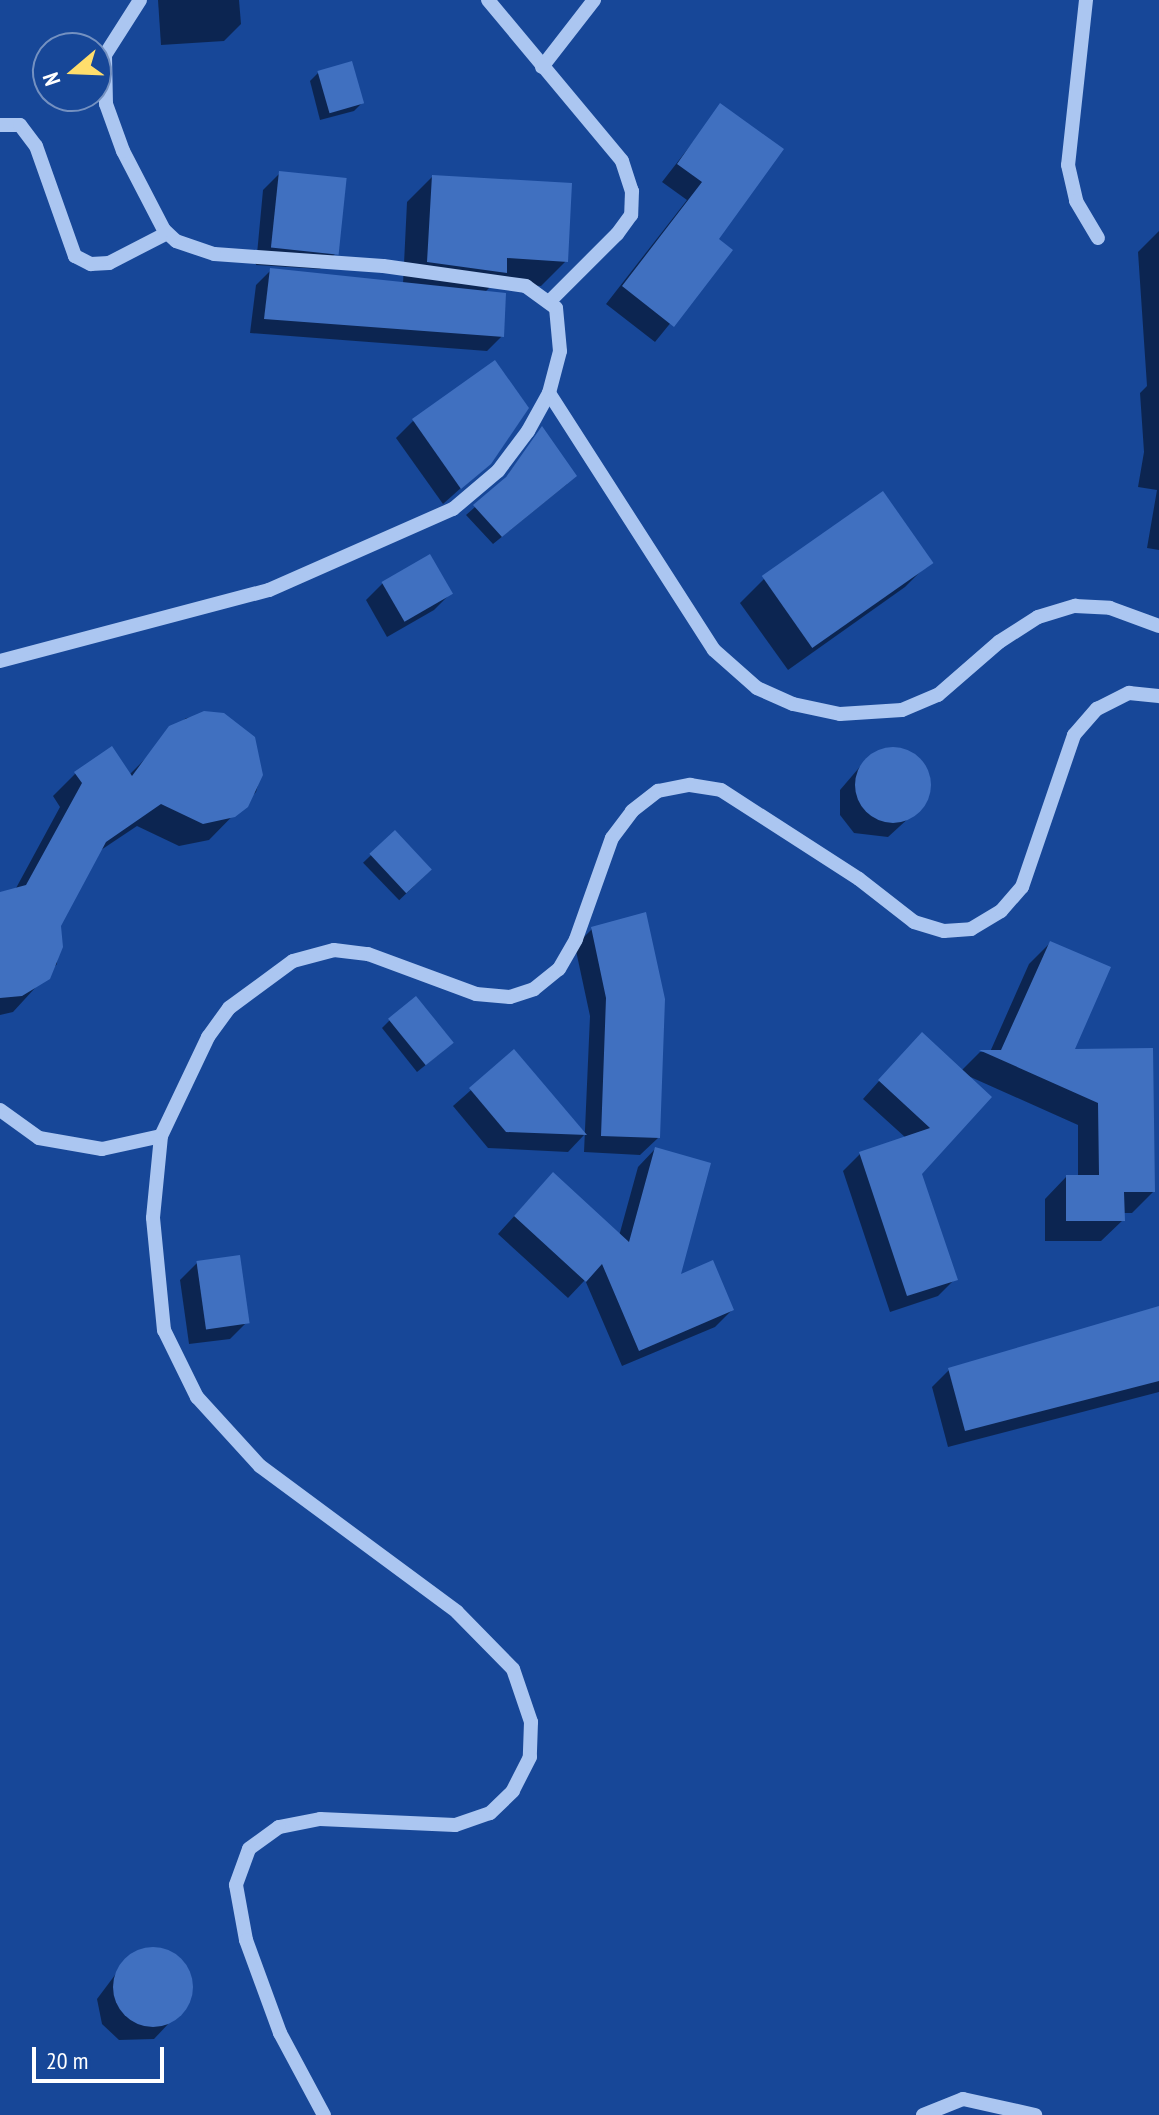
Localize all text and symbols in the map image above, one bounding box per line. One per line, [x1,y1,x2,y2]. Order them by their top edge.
north arrow [32,32,112,112]
text: N [36,69,66,89]
scale bar [36,2031,168,2081]
text: 20 m [46,2045,88,2076]

